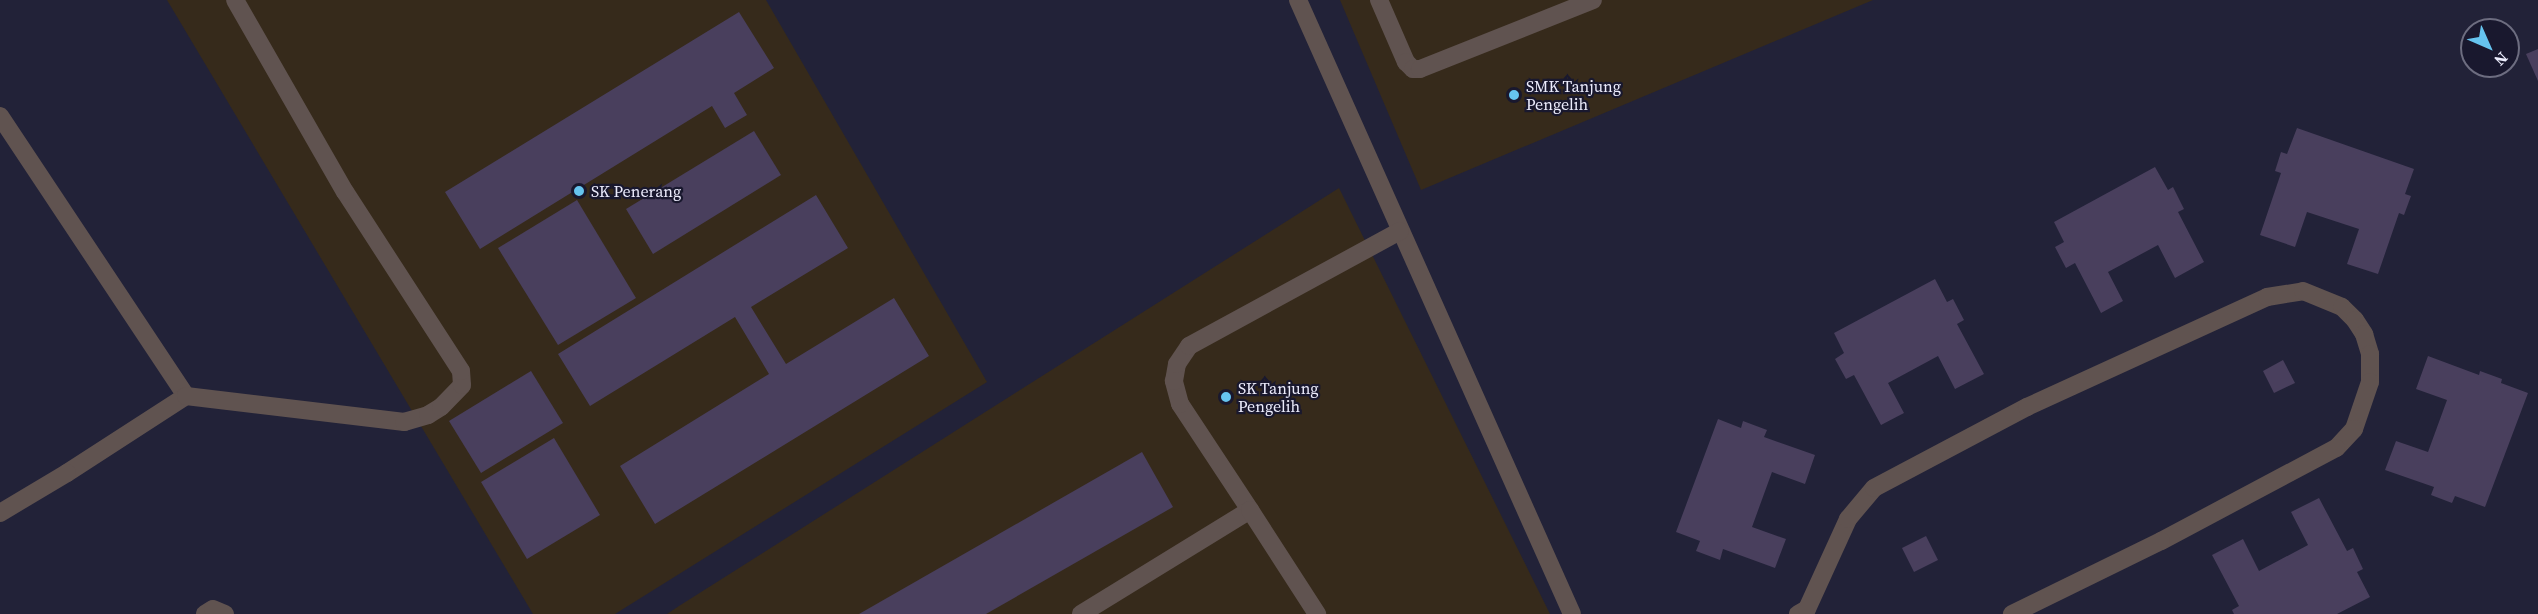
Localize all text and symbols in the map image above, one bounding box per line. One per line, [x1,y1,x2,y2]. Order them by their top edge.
north arrow [2460,18,2520,78]
text: N [2489,47,2513,71]
place label: SMK Tanjung Pengelih [1526,76,1621,114]
marker: SMK Tanjung Pengelih [1507,88,1521,102]
place label: SK Penerang [591,181,681,201]
marker: SK Penerang [572,184,586,198]
place label: SK Tanjung Pengelih [1238,378,1319,416]
marker: SK Tanjung Pengelih [1219,390,1233,404]

